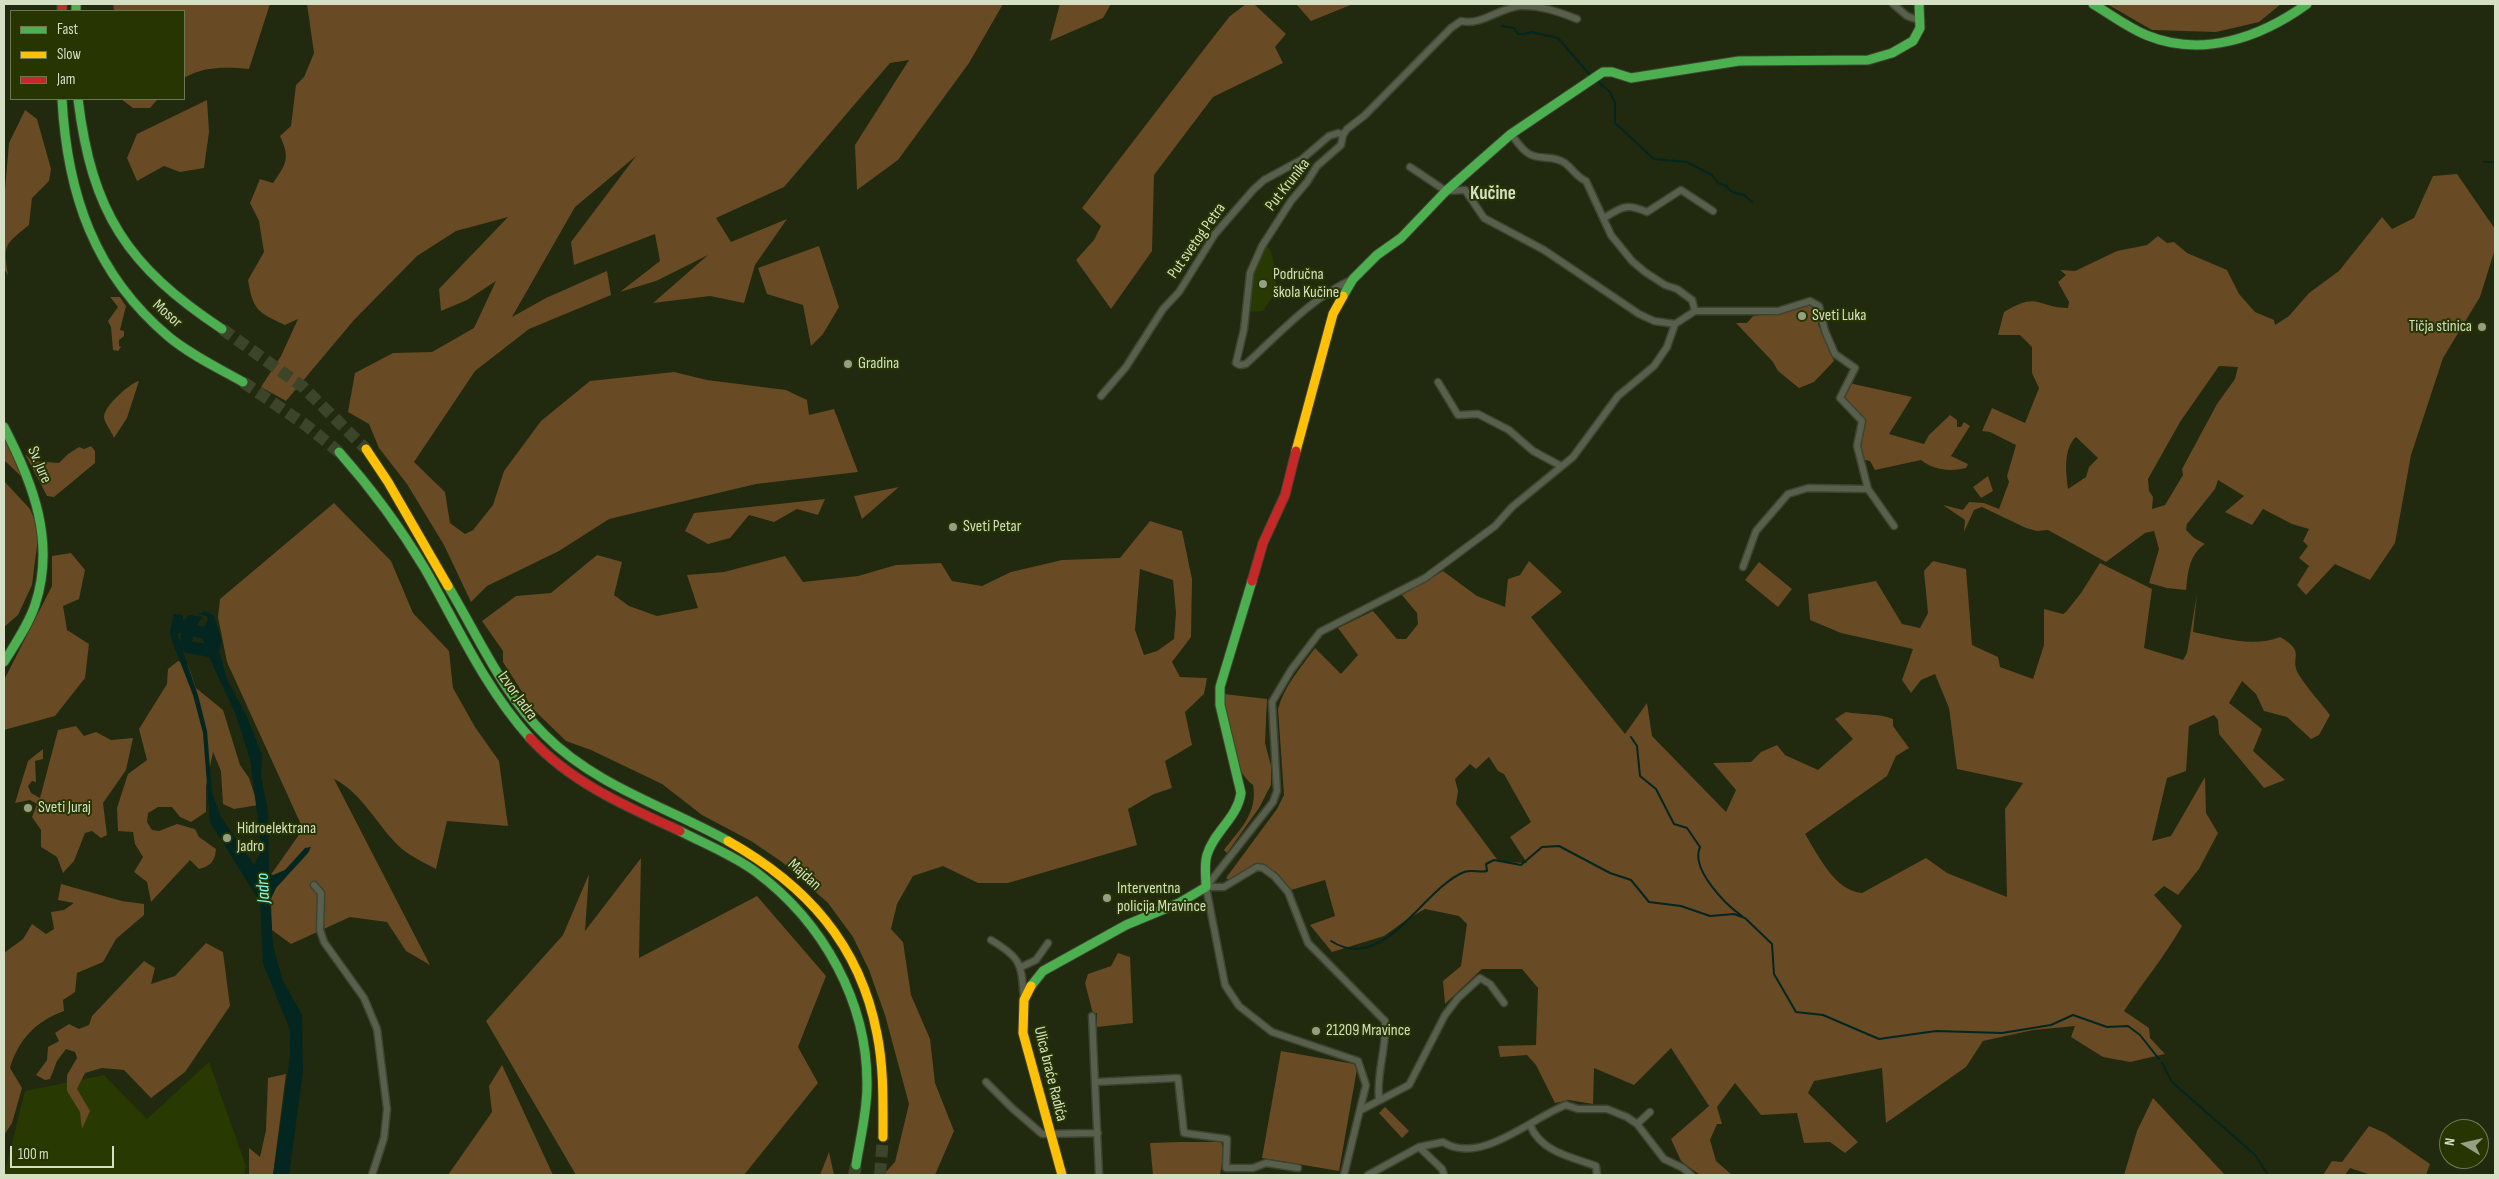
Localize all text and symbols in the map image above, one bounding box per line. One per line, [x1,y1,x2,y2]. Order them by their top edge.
legend [10,10,185,100]
text: Fast [57,20,78,39]
text: Slow [57,45,81,64]
text: Jam [57,70,75,89]
street label: Put Krunika [1262,155,1314,215]
district label: Kučine [1470,183,1516,205]
street label: Put svetog Petra [1164,200,1230,282]
place label: Područna škola Kučine [1273,265,1339,303]
marker: Područna škola Kučine [1257,278,1269,290]
street label: Mosor [148,296,186,332]
place label: Sveti Luka [1812,306,1867,326]
marker: Sveti Luka [1796,310,1808,322]
place label: Tičja stinica [2409,317,2472,337]
marker: Tičja stinica [2476,321,2488,333]
place label: Gradina [858,354,899,374]
marker: Gradina [842,358,854,370]
street label: Sv. Jure [23,444,55,486]
place label: Sveti Petar [963,517,1021,537]
marker: Sveti Petar [947,521,959,533]
street label: Izvor Jadra [493,668,541,724]
place label: Sveti Juraj [38,798,91,818]
marker: Sveti Juraj [22,802,34,814]
place label: Hidroelektrana Jadro [237,819,316,857]
marker: Hidroelektrana Jadro [221,832,233,844]
street label: Majdan [783,855,825,895]
water label: Jadro [252,872,276,904]
place label: Interventna policija Mravince [1117,879,1206,917]
marker: Interventna policija Mravince [1101,892,1113,904]
place label: 21209 Mravince [1326,1021,1410,1041]
street label: Ulica braće Radića [1029,1025,1071,1123]
marker: 21209 Mravince [1310,1025,1322,1037]
north arrow [2439,1119,2489,1169]
scale bar [12,1136,116,1168]
text: N [2441,1137,2459,1147]
text: 100 m [18,1145,49,1164]

